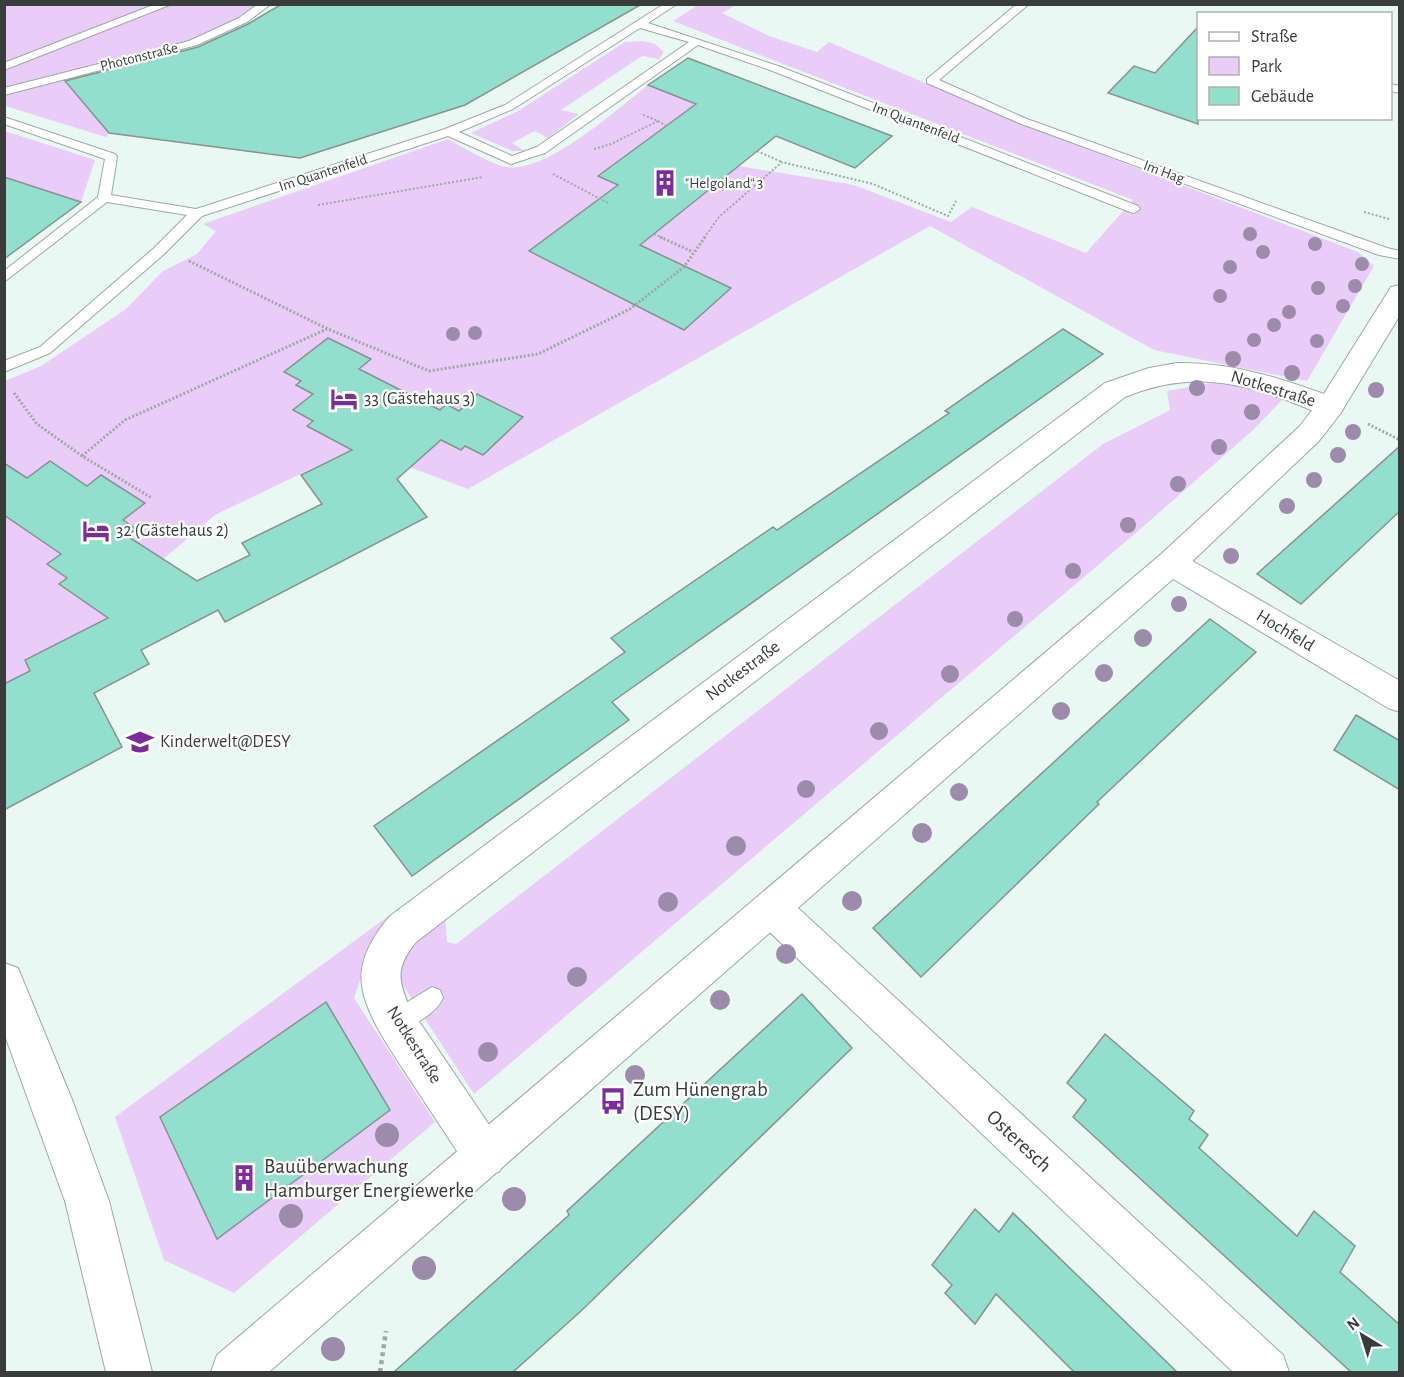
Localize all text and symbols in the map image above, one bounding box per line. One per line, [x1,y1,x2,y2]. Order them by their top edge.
legend [1197,12,1392,120]
text: Straße [1251,28,1297,46]
street label: Photonstraße [99,40,180,74]
text: Park [1251,58,1283,76]
text: Gebäude [1251,88,1314,106]
street label: Im Quantenfeld [870,100,962,147]
street label: Im Quantenfeld [277,152,369,194]
street label: Im Hag [1141,158,1187,187]
building icon: "Helgoland" 3 [650,168,680,198]
place label: "Helgoland" 3 [685,176,763,191]
street label: Notkestraße [1229,368,1317,410]
hotel icon: 33 (Gästehaus 3) [329,384,359,414]
place label: 33 (Gästehaus 3) [364,390,476,408]
hotel icon: 32 (Gästehaus 2) [81,516,111,546]
place label: 32 (Gästehaus 2) [116,522,229,540]
street label: Hochfeld [1253,607,1317,655]
street label: Notkestraße [703,638,783,704]
school or university icon: Kinderwelt@DESY [125,727,155,757]
place label: Kinderwelt@DESY [160,733,291,751]
street label: Notkestraße [383,1003,445,1087]
place label: Zum Hünengrab (DESY) [633,1079,768,1124]
bus stop icon: Zum Hünengrab (DESY) [598,1086,628,1116]
street label: Osteresch [982,1106,1056,1176]
place label: Bauüberwachung Hamburger Energiewerke [264,1156,474,1201]
building icon: Bauüberwachung Hamburger Energiewerke [229,1163,259,1193]
north arrow [1332,1305,1392,1365]
text: N [1344,1314,1363,1334]

